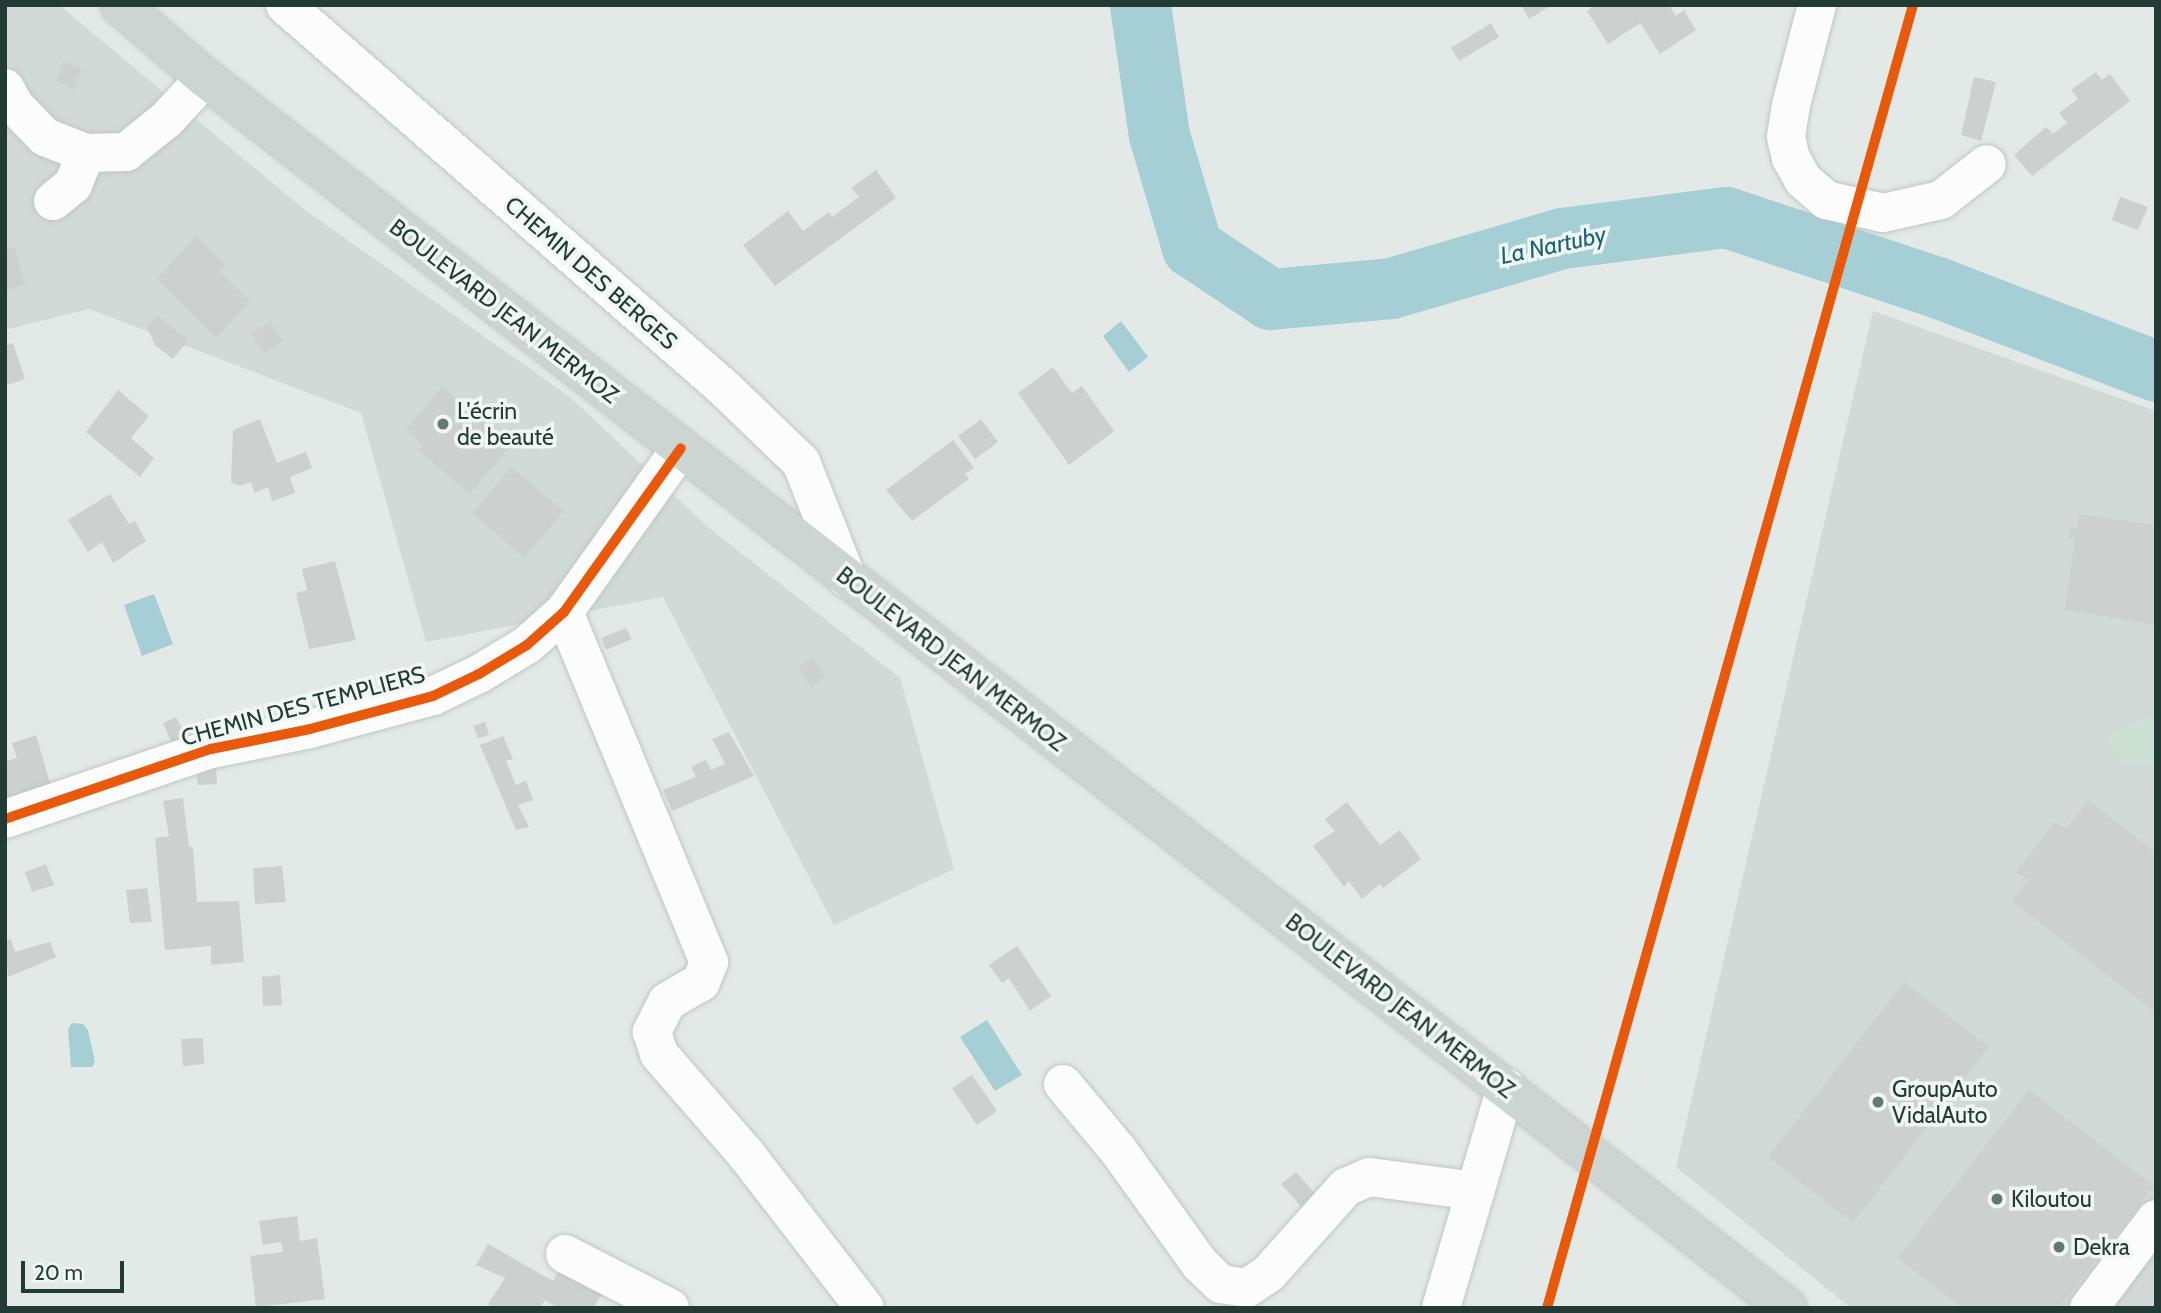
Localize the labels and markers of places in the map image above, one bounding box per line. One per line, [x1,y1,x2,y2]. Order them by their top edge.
place label: L'écrin de beauté [457,397,554,451]
marker: L'écrin de beauté [435,416,451,432]
place label: GroupAuto VidalAuto [1892,1075,1998,1129]
marker: GroupAuto VidalAuto [1870,1094,1886,1110]
place label: Kiloutou [2011,1185,2092,1213]
marker: Kiloutou [1989,1191,2005,1207]
place label: Dekra [2073,1233,2130,1261]
marker: Dekra [2051,1239,2067,1255]

